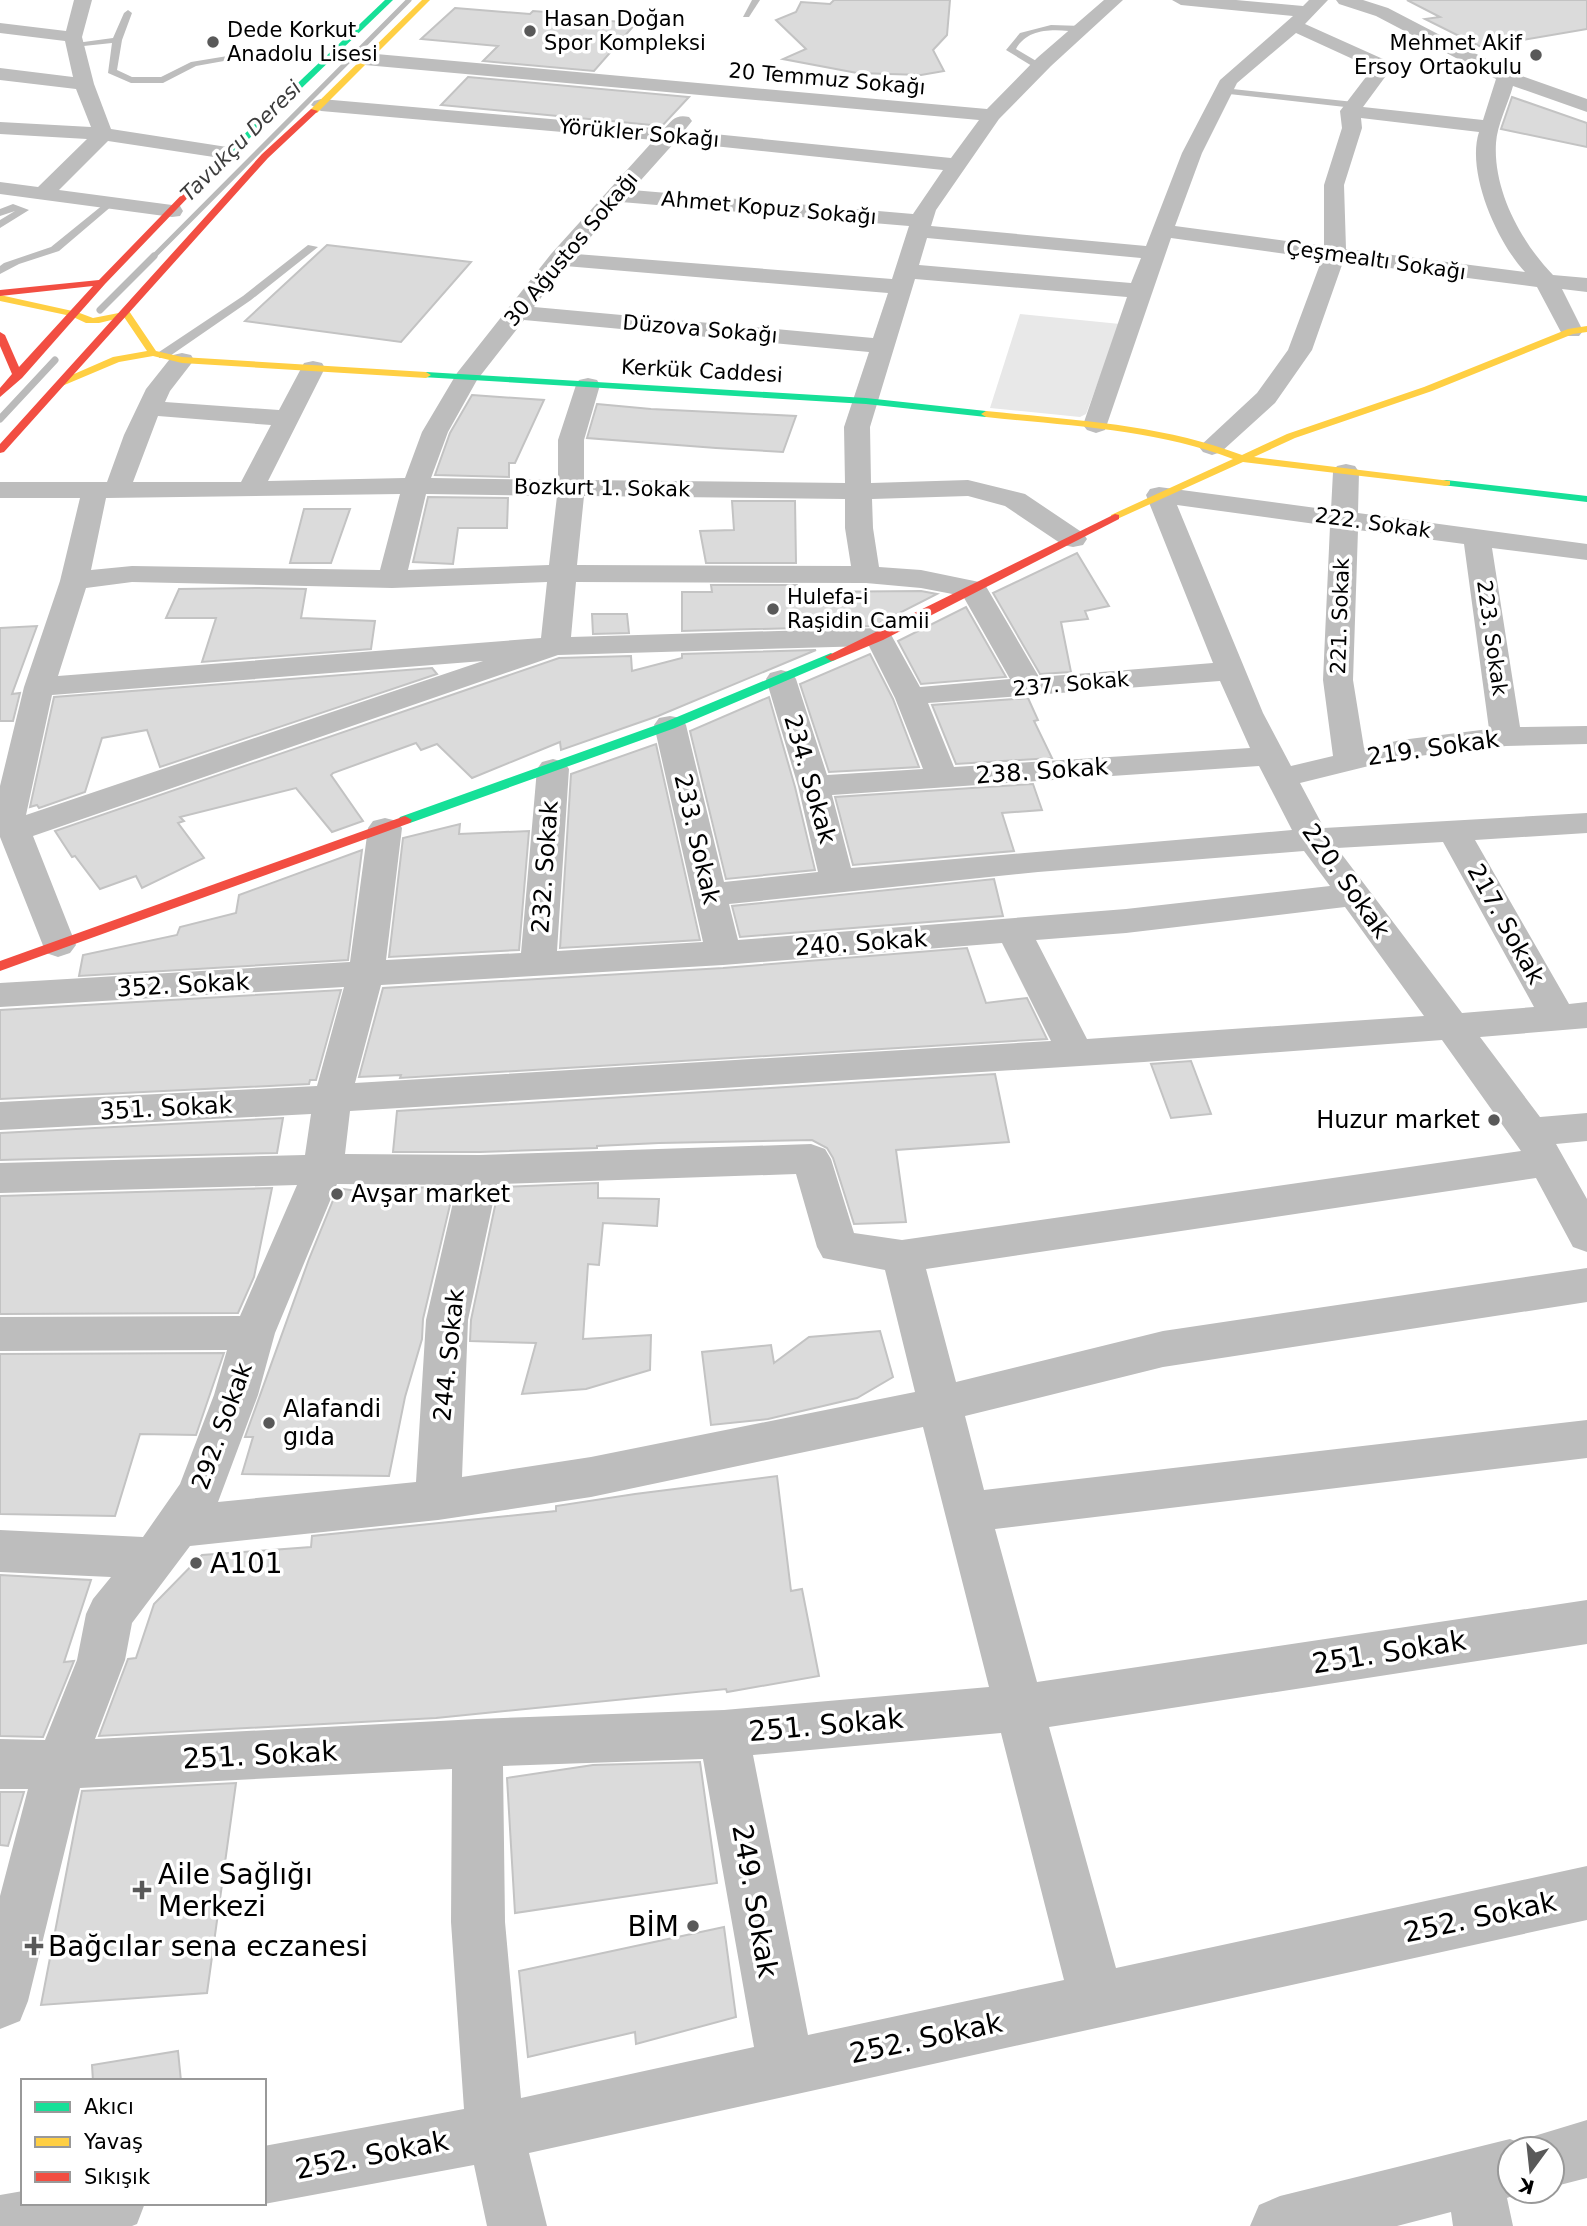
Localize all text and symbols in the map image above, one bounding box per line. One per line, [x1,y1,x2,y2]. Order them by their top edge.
place label: Hasan Doğan Spor Kompleksi [544,7,706,55]
place label: Dede Korkut Anadolu Lisesi [227,18,378,66]
marker: Hasan Doğan Spor Kompleksi [522,23,538,39]
place label: Mehmet Akif Ersoy Ortaokulu [1354,31,1523,79]
marker: Dede Korkut Anadolu Lisesi [205,34,221,50]
marker: Mehmet Akif Ersoy Ortaokulu [1528,47,1544,63]
street label: 20 Temmuz Sokağı [728,58,926,100]
water label: Tavukçu Deresi [176,76,306,206]
street label: Yörükler Sokağı [557,114,720,152]
street label: 30 Ağustos Sokağı [499,167,643,331]
street label: Ahmet Kopuz Sokağı [660,187,878,229]
street label: Çeşmealtı Sokağı [1285,235,1467,285]
street label: Düzova Sokağı [622,310,778,348]
street label: Kerkük Caddesi [621,355,783,387]
street label: Bozkurt 1. Sokak [514,474,691,502]
street label: 222. Sokak [1314,503,1433,543]
street label: 221. Sokak [1326,557,1354,675]
street label: 223. Sokak [1472,579,1512,698]
place label: Hulefa-i Raşidin Camii [787,585,930,633]
marker: Hulefa-i Raşidin Camii [765,601,781,617]
street label: 237. Sokak [1012,667,1131,701]
street label: 234. Sokak [778,711,842,847]
street label: 219. Sokak [1365,725,1501,771]
street label: 238. Sokak [975,752,1109,790]
street label: 233. Sokak [668,771,726,907]
street label: 232. Sokak [526,800,564,934]
street label: 220. Sokak [1296,818,1396,944]
street label: 217. Sokak [1461,859,1551,989]
street label: 240. Sokak [794,924,928,962]
street label: 352. Sokak [116,968,250,1002]
street label: 351. Sokak [99,1091,233,1125]
place label: Huzur market [1316,1106,1480,1134]
marker: Huzur market [1486,1112,1502,1128]
place label: Avşar market [351,1180,510,1208]
marker: Avşar market [329,1186,345,1202]
street label: 244. Sokak [428,1287,470,1423]
street label: 292. Sokak [186,1359,258,1493]
place label: Alafandi gıda [283,1395,381,1451]
marker: Alafandi gıda [261,1415,277,1431]
place label: A101 [210,1547,283,1580]
marker: A101 [188,1555,204,1571]
street label: 251. Sokak [1310,1623,1469,1680]
street label: 251. Sokak [747,1702,906,1748]
street label: 251. Sokak [182,1734,339,1776]
street label: 249. Sokak [725,1822,785,1981]
place label: Aile Sağlığı Merkezi [158,1858,313,1923]
marker: Aile Sağlığı Merkezi [132,1880,152,1900]
street label: 252. Sokak [1401,1885,1560,1949]
place label: BİM [627,1910,679,1943]
marker: BİM [685,1918,701,1934]
place label: Bağcılar sena eczanesi [48,1930,368,1963]
marker: Bağcılar sena eczanesi [26,1938,42,1954]
street label: 252. Sokak [847,2006,1006,2070]
legend [21,2079,266,2205]
text: Akıcı [84,2095,134,2119]
street label: 252. Sokak [293,2124,452,2186]
text: Yavaş [83,2130,143,2154]
north arrow [1496,2135,1566,2205]
text: Sıkışık [84,2165,151,2189]
text: K [1515,2174,1537,2199]

